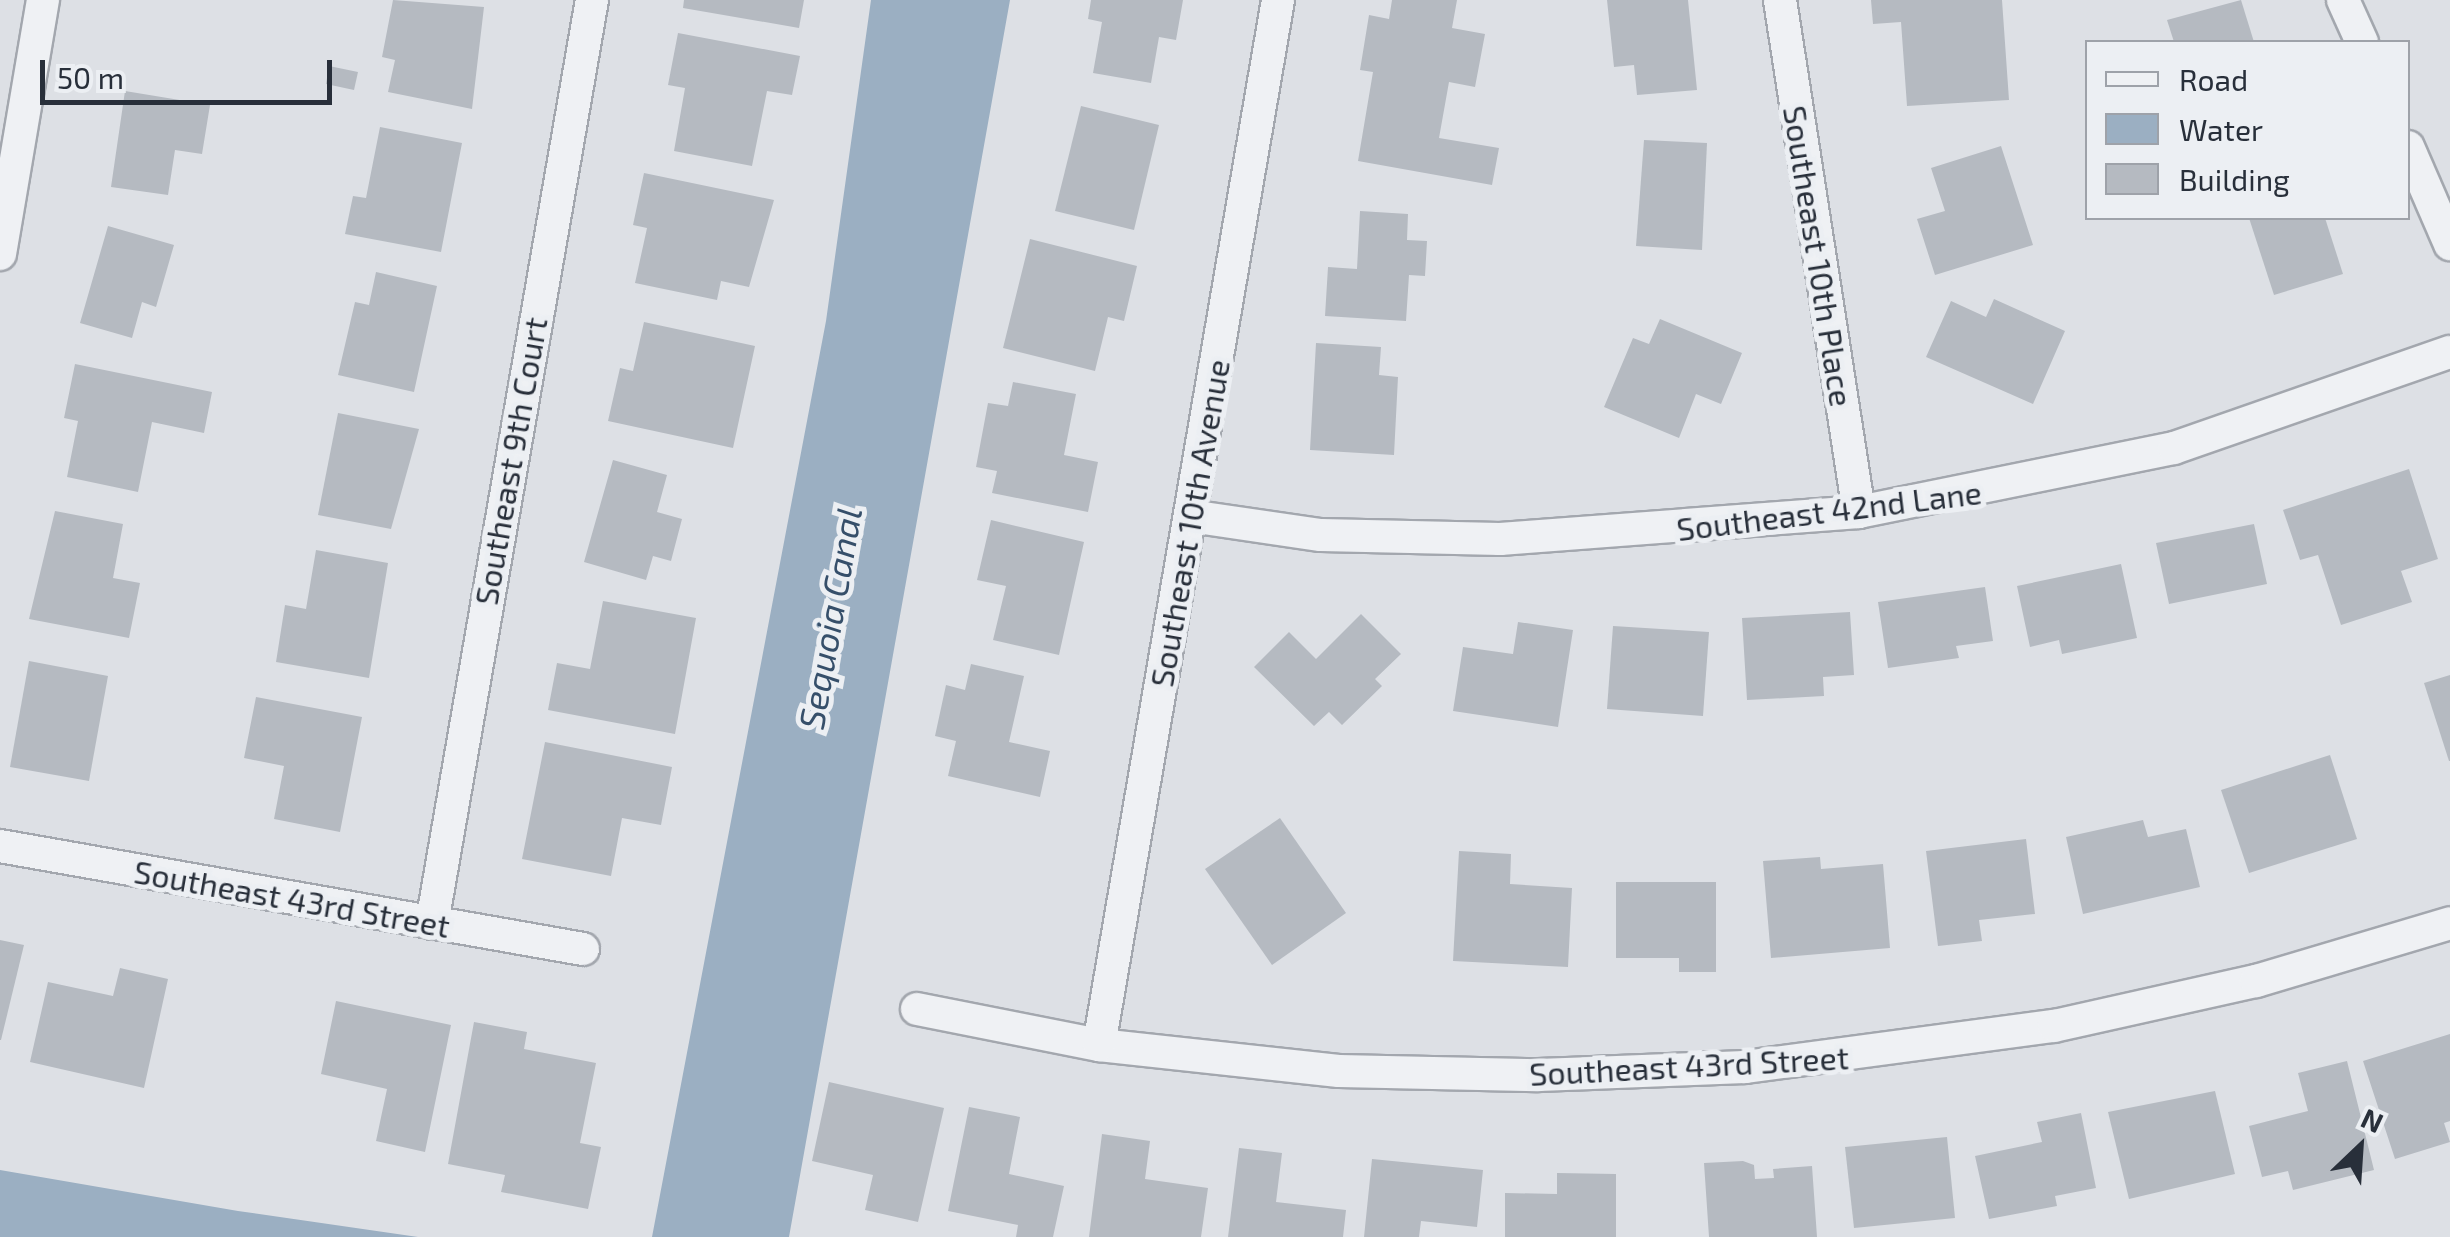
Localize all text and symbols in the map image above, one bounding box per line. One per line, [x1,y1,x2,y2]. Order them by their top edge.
scale bar [45,40,338,102]
legend [2085,40,2410,220]
text: 50 m [57,59,124,95]
text: Road [2179,61,2248,97]
street label: Southeast 10th Place [1776,103,1862,409]
text: Water [2179,111,2263,147]
text: Building [2179,161,2290,197]
street label: Southeast 9th Court [466,314,554,608]
street label: Southeast 10th Avenue [1141,356,1237,690]
street label: Southeast 42nd Lane [1674,472,1984,548]
water label: Sequoia Canal [789,504,869,732]
street label: Southeast 43rd Street [131,851,453,945]
street label: Southeast 43rd Street [1528,1037,1850,1093]
north arrow [2310,1097,2410,1197]
text: N [2356,1100,2389,1139]

